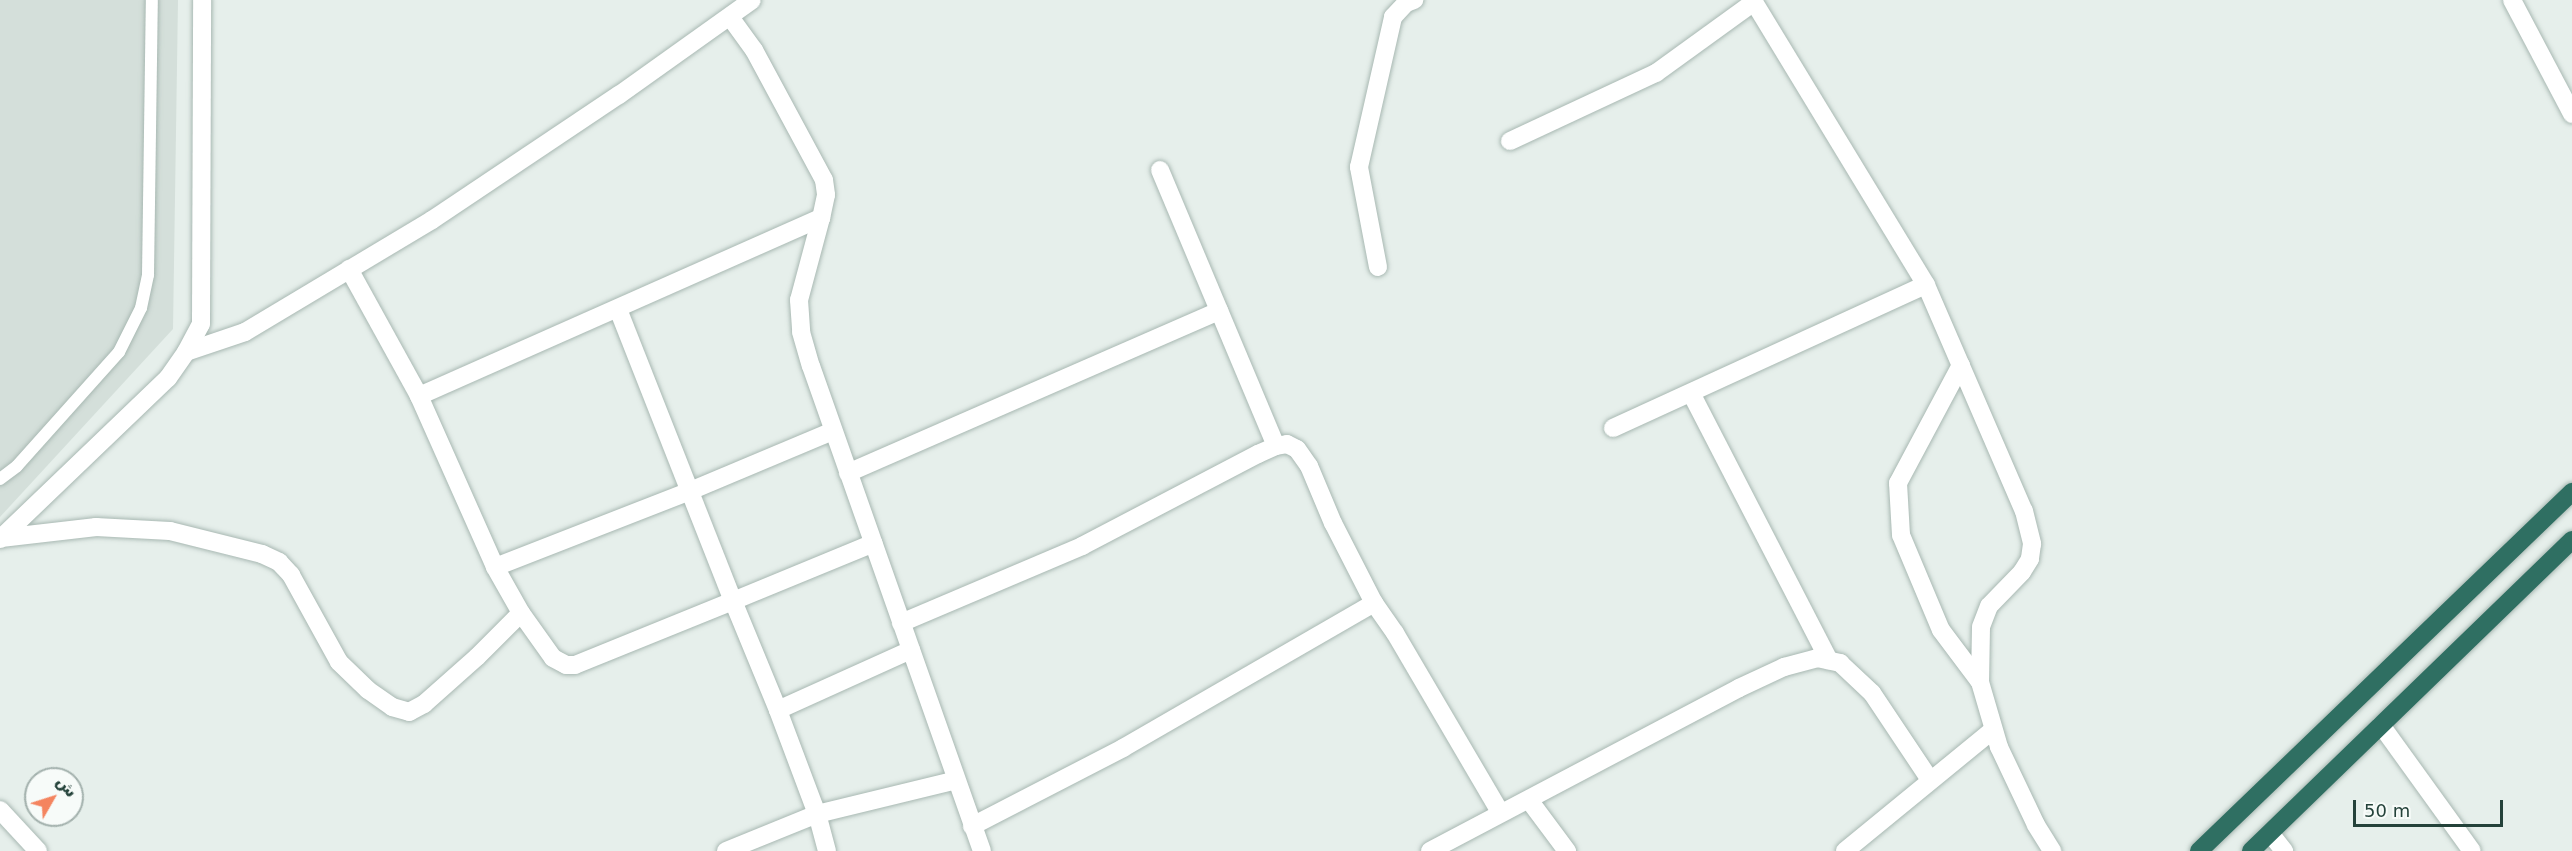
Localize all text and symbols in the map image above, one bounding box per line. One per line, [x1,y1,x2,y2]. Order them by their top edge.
north arrow [24,767,84,827]
text: ش [52,772,81,801]
scale bar [2356,788,2506,826]
text: 50 m [2364,800,2410,821]

